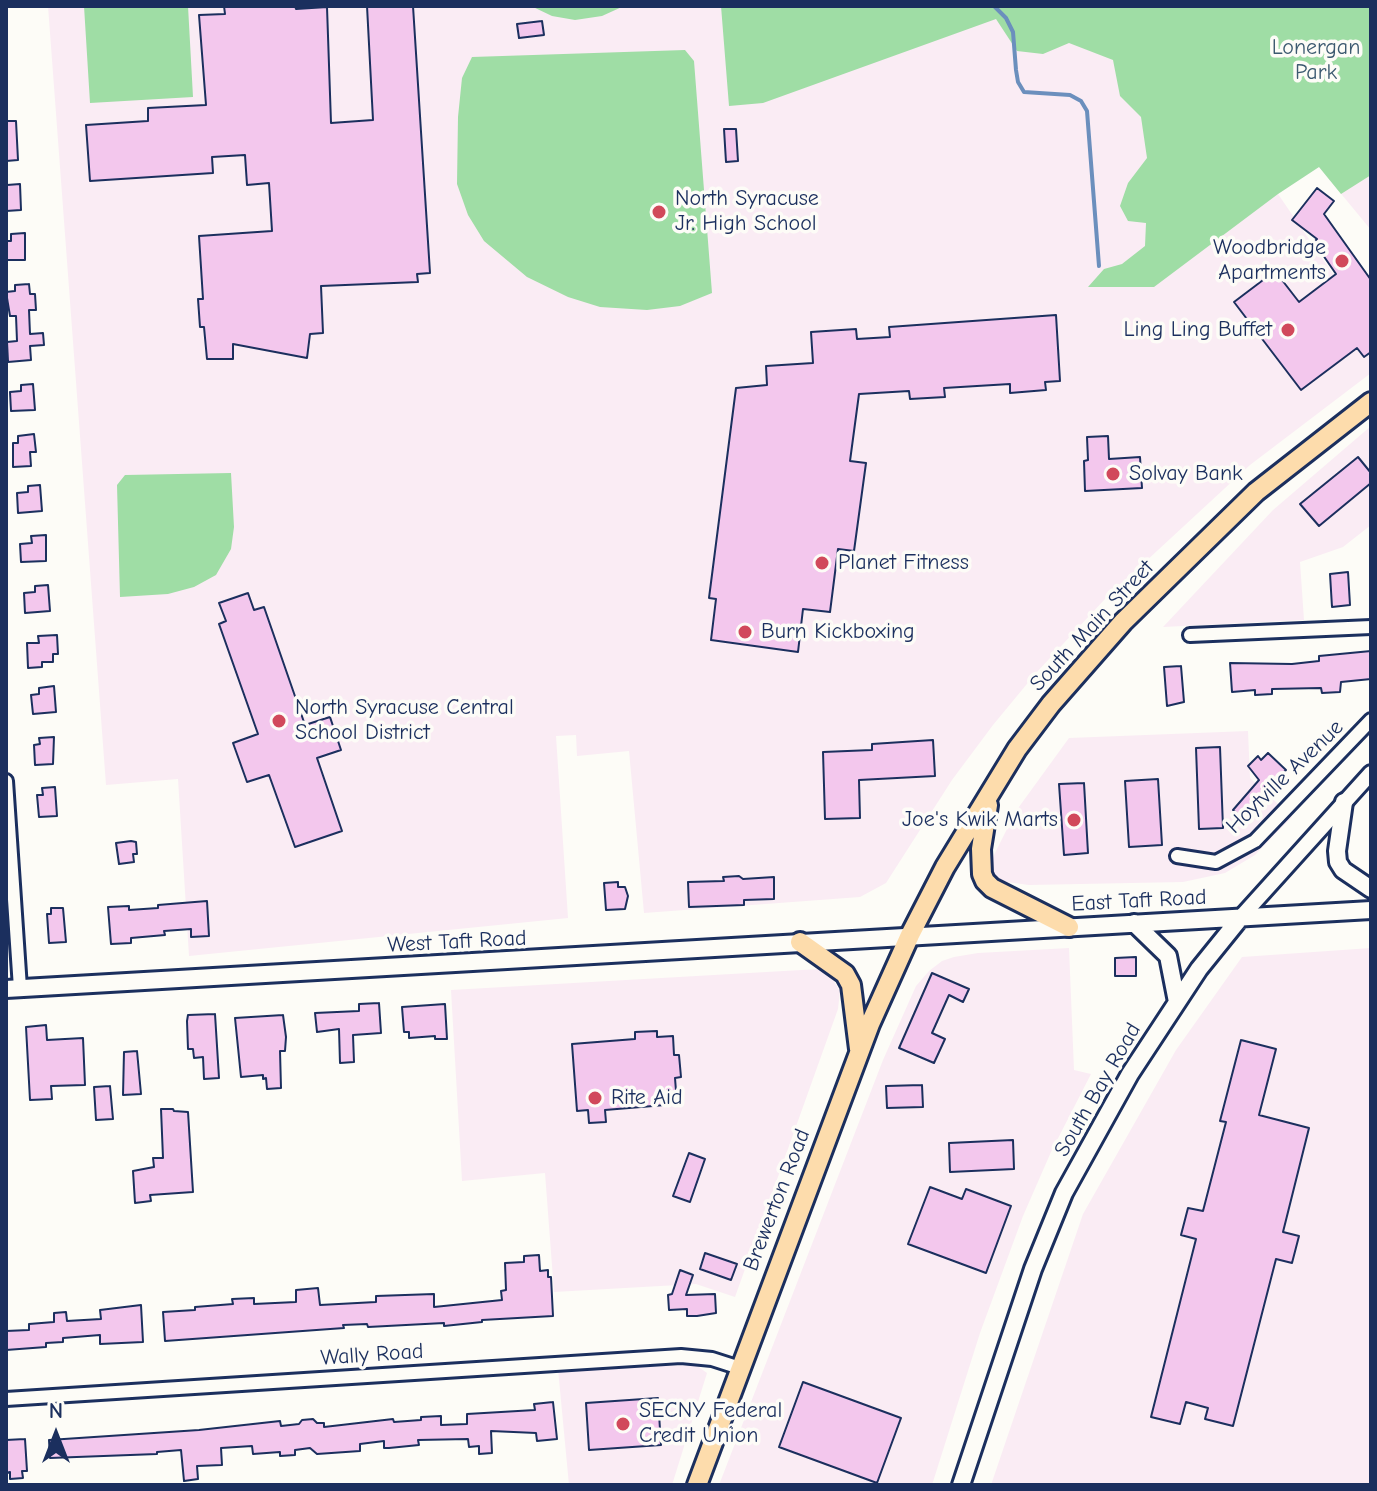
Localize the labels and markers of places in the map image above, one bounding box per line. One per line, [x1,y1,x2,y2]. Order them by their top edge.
place label: North Syracuse Jr. High School [675,186,819,238]
marker: North Syracuse Jr. High School [650,203,668,221]
place label: Woodbridge Apartments [1213,235,1326,286]
marker: Woodbridge Apartments [1333,252,1351,270]
place label: Ling Ling Buffet [1124,317,1272,343]
marker: Ling Ling Buffet [1279,321,1297,339]
place label: Solvay Bank [1129,461,1243,487]
marker: Solvay Bank [1104,465,1122,483]
place label: Planet Fitness [838,550,969,576]
marker: Planet Fitness [813,554,831,572]
place label: Burn Kickboxing [761,619,915,645]
marker: Burn Kickboxing [736,623,754,641]
place label: North Syracuse Central School District [295,695,514,746]
marker: North Syracuse Central School District [270,712,288,730]
place label: Joe's Kwik Marts [902,807,1058,833]
marker: Joe's Kwik Marts [1065,811,1083,829]
place label: Rite Aid [611,1085,683,1111]
marker: Rite Aid [586,1089,604,1107]
place label: SECNY Federal Credit Union [639,1398,782,1450]
marker: SECNY Federal Credit Union [614,1415,632,1433]

